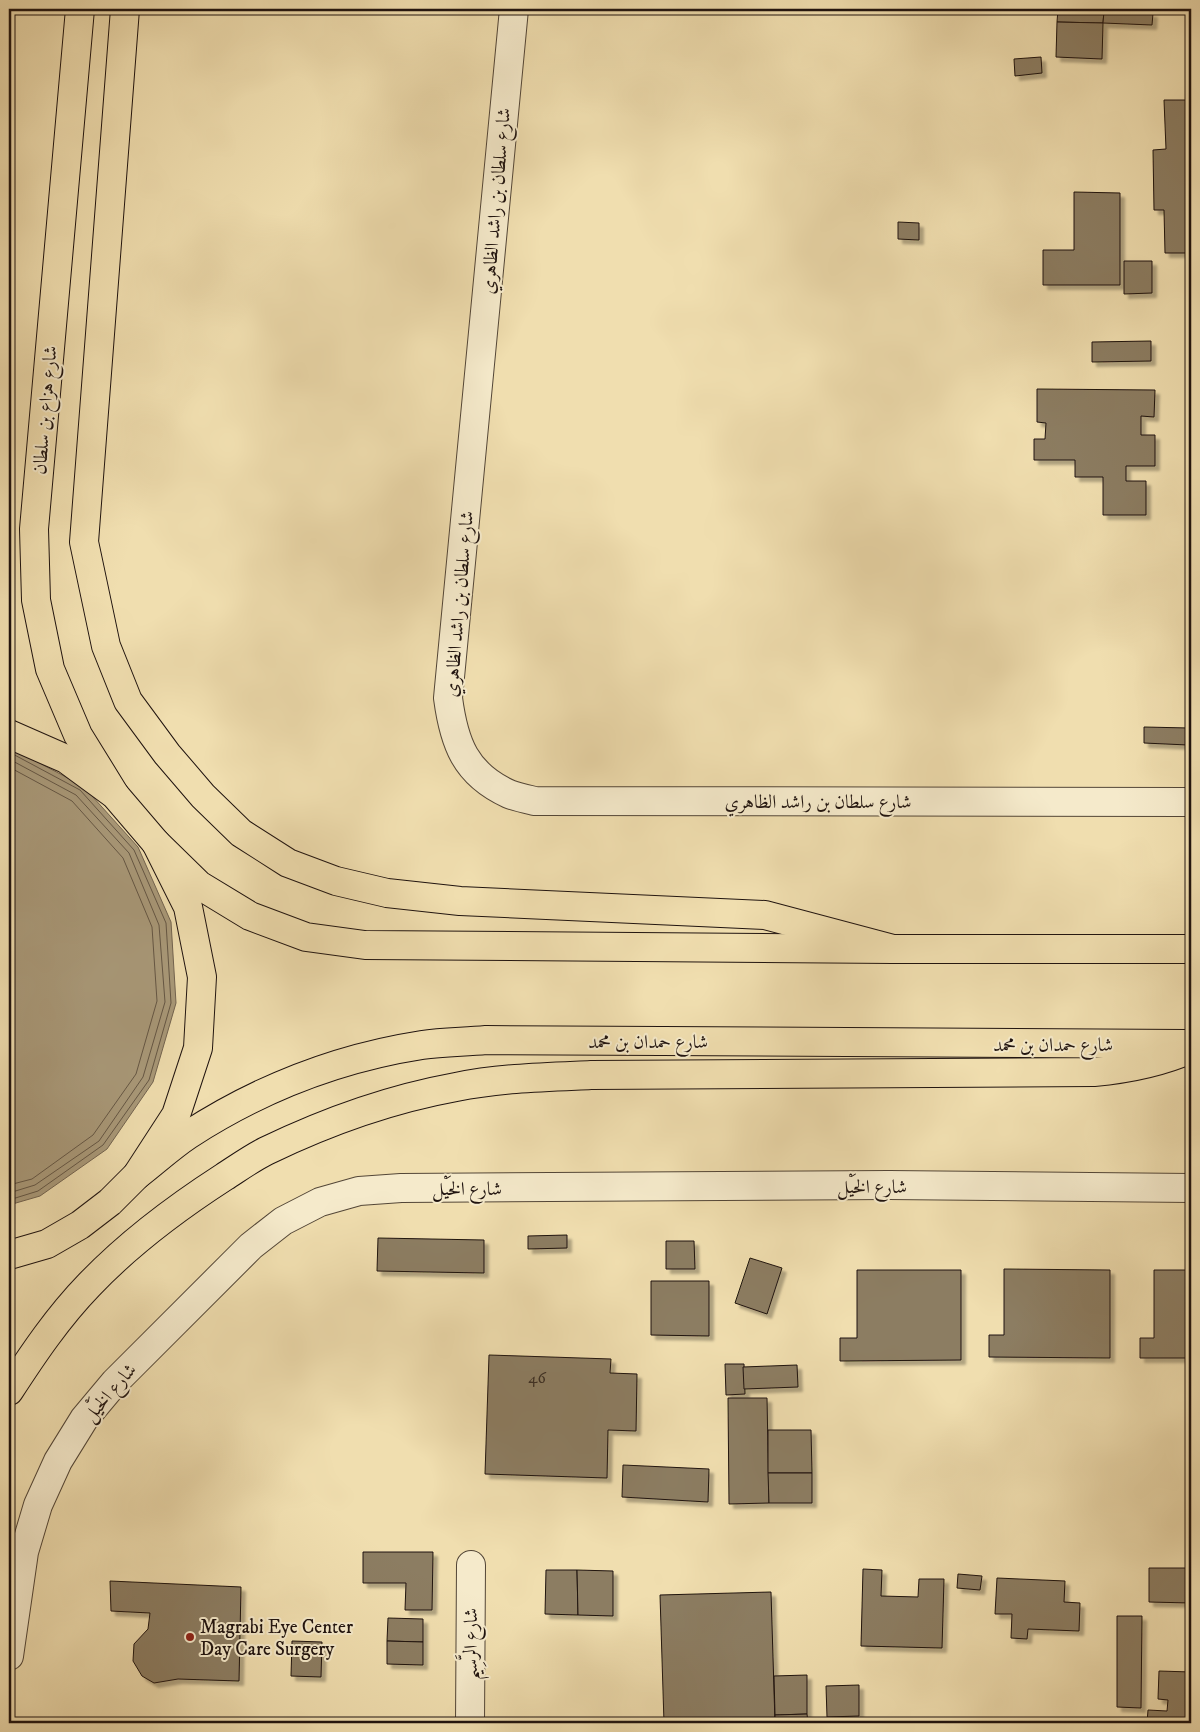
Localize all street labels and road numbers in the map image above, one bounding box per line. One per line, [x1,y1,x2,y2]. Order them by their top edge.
street label: شارع سلطان بن راشد الظاهري [477,107,519,296]
street label: شارع هزاع بن سلطان [28,345,66,476]
street label: شارع سلطان بن راشد الظاهري [440,510,482,699]
street label: شارع سلطان بن راشد الظاهري [724,791,912,817]
street label: شارع حمدان بن محمد [588,1031,708,1057]
street label: شارع حمدان بن محمد [993,1034,1113,1060]
street label: شارع الخَيْل [837,1172,907,1202]
street label: شارع الخَيْل [432,1174,502,1204]
street label: شارع الخَيْل [75,1356,144,1429]
street label: شارع الرَّسِيم [454,1608,490,1680]

